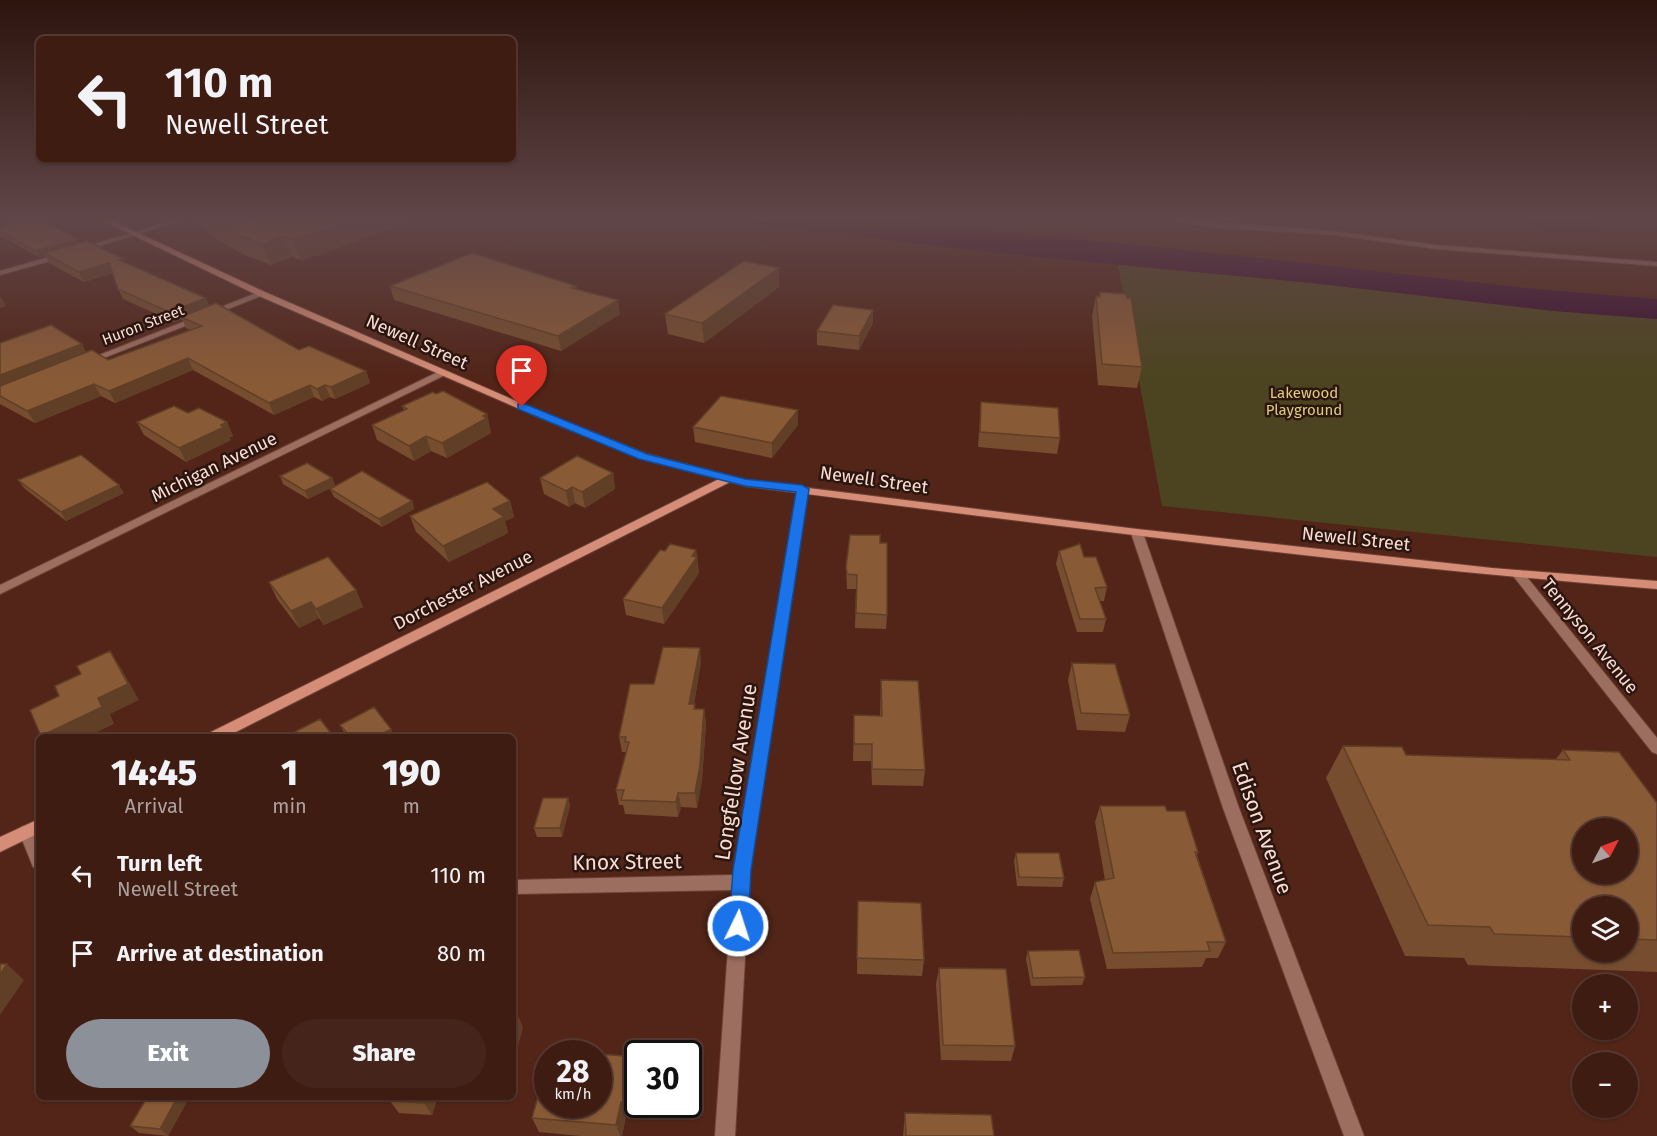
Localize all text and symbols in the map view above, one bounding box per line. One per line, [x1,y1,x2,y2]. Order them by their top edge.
text: 110 m [165,58,273,108]
icon: left [66,60,144,138]
text: Newell Street [165,109,328,141]
street label: Huron Street [99,301,187,349]
street label: Newell Street [363,310,472,374]
pin [496,345,547,407]
icon: arrive [505,354,538,387]
park label: Lakewood Playground [1266,384,1342,419]
street label: Michigan Avenue [148,427,280,507]
street label: Newell Street [819,462,930,499]
street label: Newell Street [1301,522,1412,556]
street label: Dorchester Avenue [390,545,536,635]
street label: Tennyson Avenue [1537,574,1643,698]
street label: Longfellow Avenue [709,682,763,862]
text: 14:45 [111,751,197,795]
text: 1 [281,751,298,795]
text: 190 [382,751,441,795]
street label: Edison Avenue [1226,758,1298,898]
text: Arrival [125,794,183,818]
text: min [272,794,307,818]
text: m [403,794,420,818]
north arrow [1572,818,1638,884]
map controls [1572,818,1638,1118]
street label: Knox Street [572,848,682,876]
text: Turn left [117,850,202,877]
icon: left [66,859,99,892]
text: 110 m [430,862,486,889]
text: Newell Street [117,877,238,901]
position arrow [706,894,770,958]
button: layers [1572,896,1638,962]
icon: arrive [66,937,99,970]
text: Arrive at destination [117,940,324,967]
text: 80 m [437,940,486,967]
button: + [1572,974,1638,1040]
button: Exit [66,1019,270,1088]
button: Share [282,1019,486,1088]
speed limit sign: 30 [624,1040,702,1118]
button: − [1572,1052,1638,1118]
text: 28 [557,1054,589,1090]
text: km/h [554,1085,592,1103]

